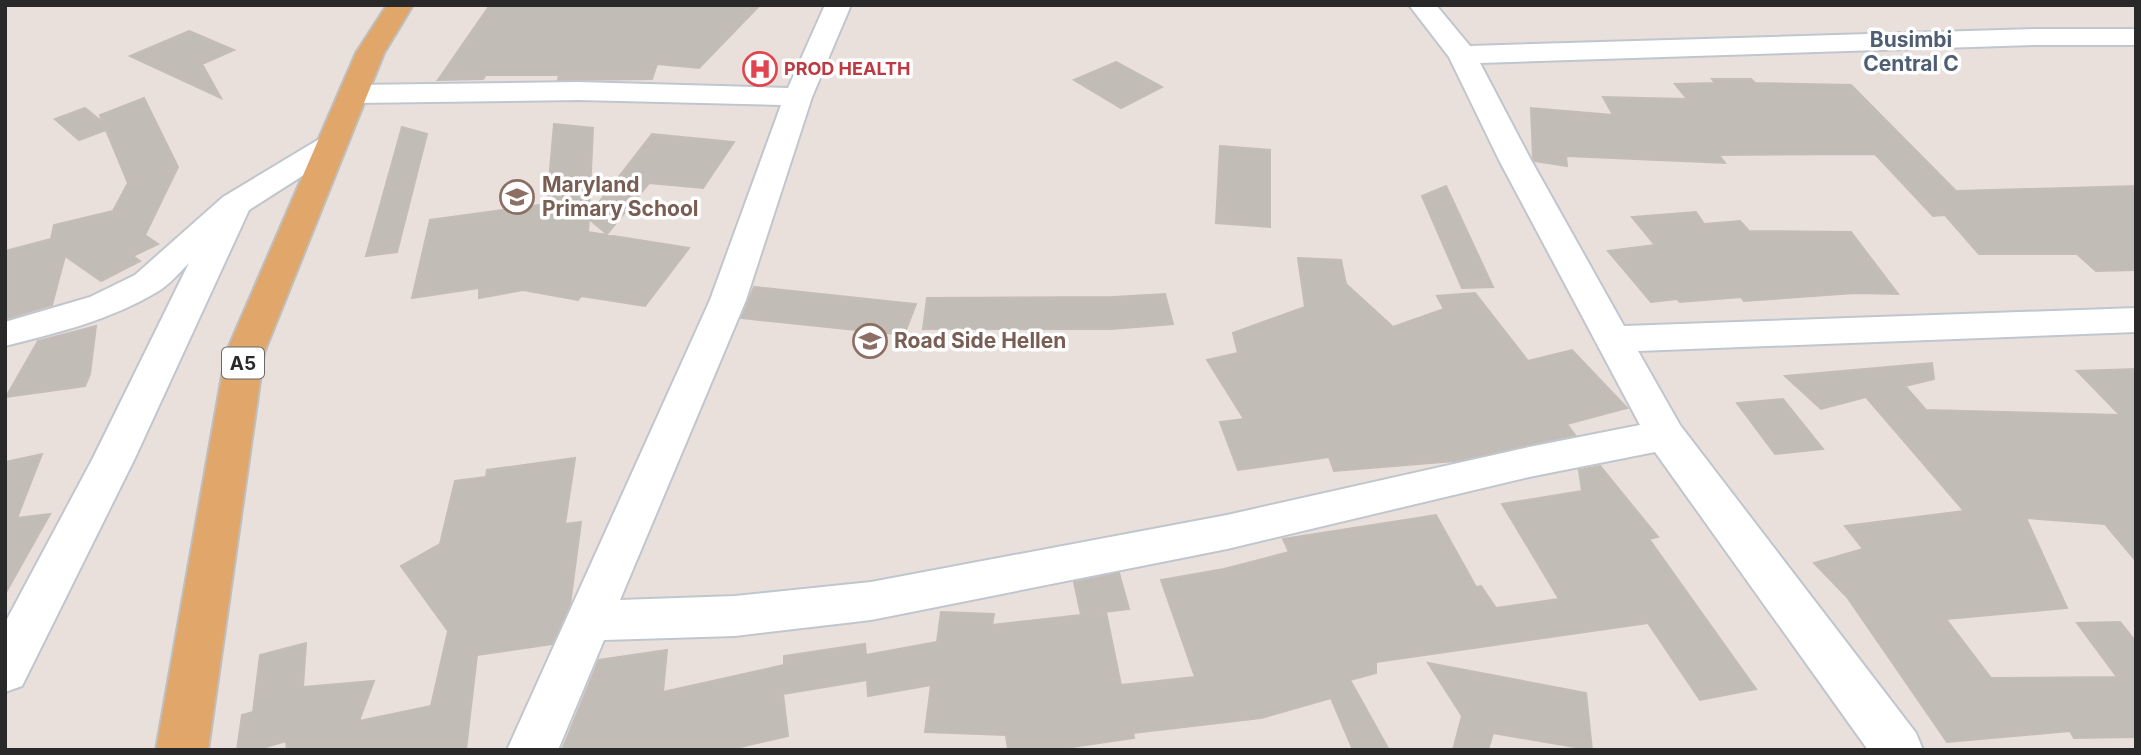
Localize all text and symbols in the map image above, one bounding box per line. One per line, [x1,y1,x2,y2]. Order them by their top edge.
district label: Busimbi Central C [1863,27,1959,76]
hospital icon: PROD HEALTH [741,50,779,88]
place label: PROD HEALTH [784,58,910,79]
place label: Maryland Primary School [542,172,699,221]
school or university icon: Maryland Primary School [498,178,536,216]
school or university icon: Road Side Hellen [851,322,889,360]
place label: Road Side Hellen [894,328,1066,353]
road number: A5 [222,348,264,378]

